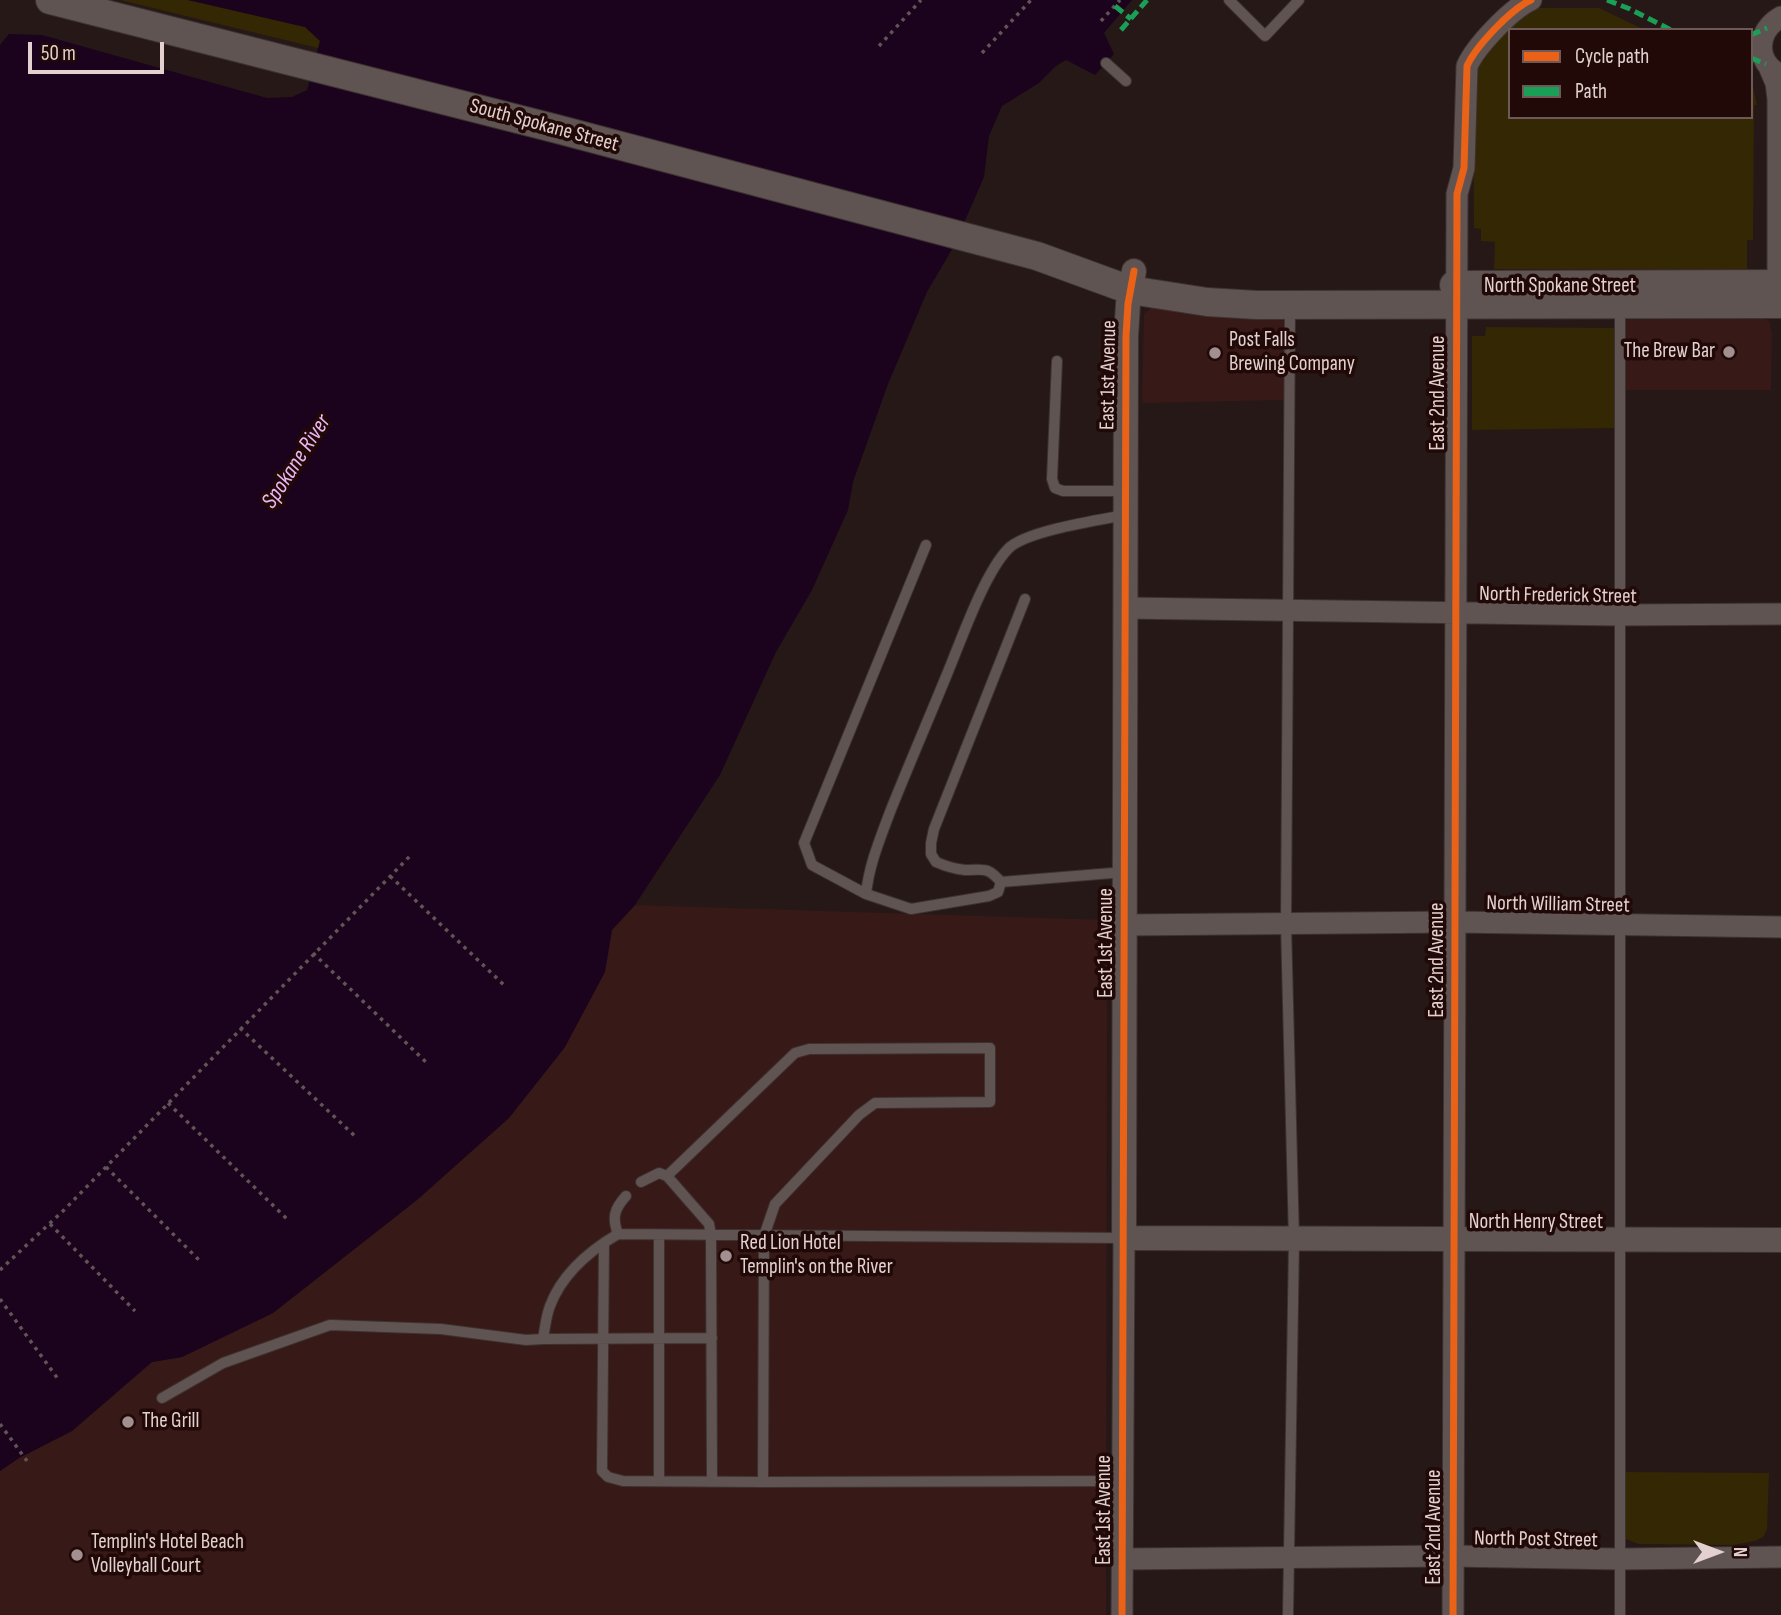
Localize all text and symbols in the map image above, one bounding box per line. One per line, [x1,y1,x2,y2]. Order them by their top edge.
scale bar [32,28,168,72]
legend [1508,28,1753,119]
text: 50 m [41,41,76,66]
text: Cycle path [1575,44,1649,69]
text: Path [1575,79,1607,104]
street label: South Spokane Street [467,94,621,158]
street label: North Spokane Street [1484,274,1636,300]
street label: East 1st Avenue [1095,320,1123,430]
place label: Post Falls Brewing Company [1229,328,1355,378]
street label: East 2nd Avenue [1426,336,1452,450]
place label: The Brew Bar [1624,339,1715,365]
marker: The Brew Bar [1721,344,1737,360]
marker: Post Falls Brewing Company [1207,345,1223,361]
water label: Spokane River [256,410,338,514]
street label: North Frederick Street [1479,582,1637,610]
street label: East 1st Avenue [1094,888,1120,998]
street label: North William Street [1486,891,1630,919]
street label: East 2nd Avenue [1425,903,1451,1017]
street label: North Henry Street [1469,1210,1603,1236]
place label: Red Lion Hotel Templin's on the River [740,1231,893,1281]
marker: Red Lion Hotel Templin's on the River [718,1248,734,1264]
place label: The Grill [142,1409,199,1435]
marker: The Grill [120,1414,136,1430]
street label: East 1st Avenue [1092,1455,1118,1565]
street label: East 2nd Avenue [1422,1470,1448,1584]
north arrow [1683,1517,1753,1587]
street label: North Post Street [1474,1526,1598,1554]
place label: Templin's Hotel Beach Volleyball Court [91,1530,244,1580]
marker: Templin's Hotel Beach Volleyball Court [69,1547,85,1563]
text: N [1728,1547,1751,1557]

